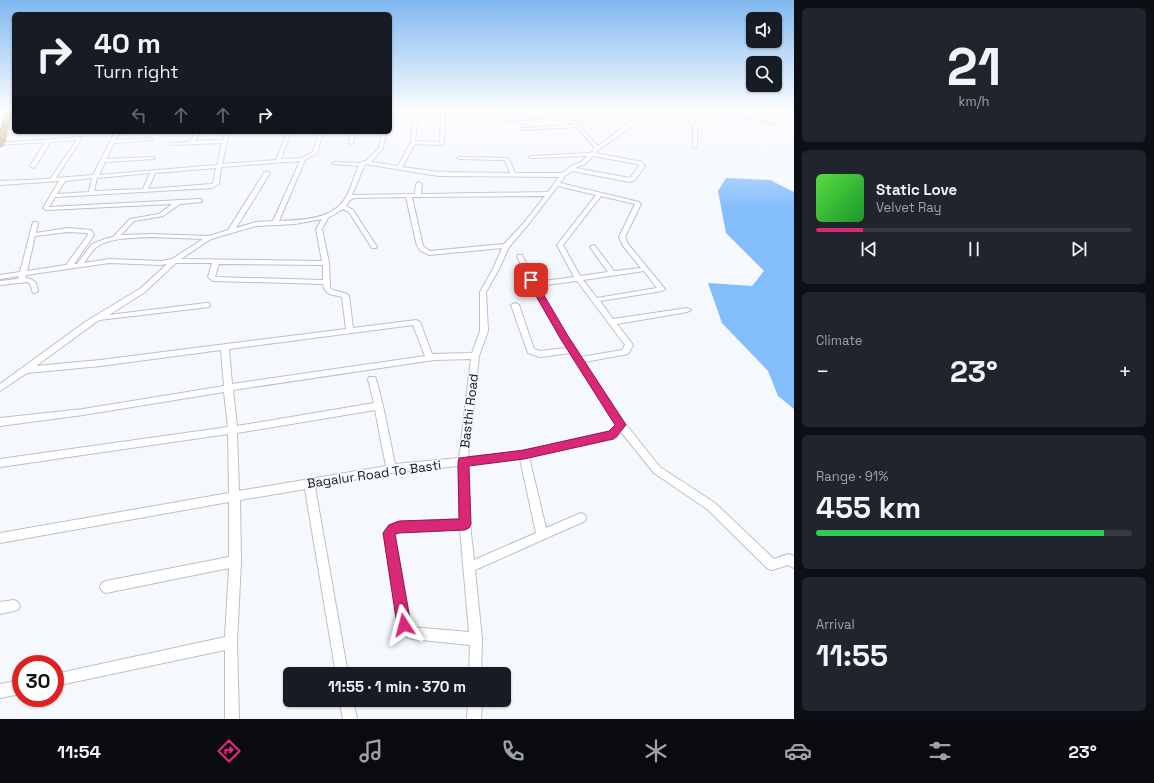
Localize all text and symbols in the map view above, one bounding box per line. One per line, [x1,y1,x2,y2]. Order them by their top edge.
map controls [746,12,782,92]
button: sound [746,12,782,48]
text: 40 m [94,25,161,61]
icon: right [28,28,80,80]
text: 21 [947,34,1001,100]
button: search [746,56,782,92]
text: Turn right [94,60,178,83]
text: km/h [959,93,989,110]
icon: left [128,104,150,126]
icon: ahead [170,104,192,126]
icon: ahead [212,104,234,126]
icon: right [254,104,276,126]
text: Static Love [876,180,957,199]
text: Velvet Ray [876,199,941,216]
icon: previous [858,238,880,260]
icon: pause [963,238,985,260]
icon: next [1068,238,1090,260]
pin [514,263,548,297]
icon: arrive [520,269,542,291]
text: Climate [816,332,862,349]
text: 23° [950,352,998,391]
text: − [816,357,830,385]
text: + [1118,357,1132,385]
street label: Basthi Road [456,373,482,449]
street label: Bagalur Road To Basti [306,456,442,492]
text: Range · 91% [816,468,888,485]
text: 455 km [816,488,921,527]
position arrow [383,604,425,646]
text: Arrival [816,616,855,633]
text: 11:55 [816,636,888,675]
speed limit sign: 30 [12,655,64,707]
text: 11:55 · 1 min · 370 m [328,677,466,696]
icon: directions [215,737,243,765]
icon: music [357,737,385,765]
icon: phone [499,737,527,765]
icon: climate [642,737,670,765]
icon: car [784,737,812,765]
icon: filters [926,737,954,765]
text: 11:54 [57,740,101,763]
text: 23° [1068,740,1097,763]

